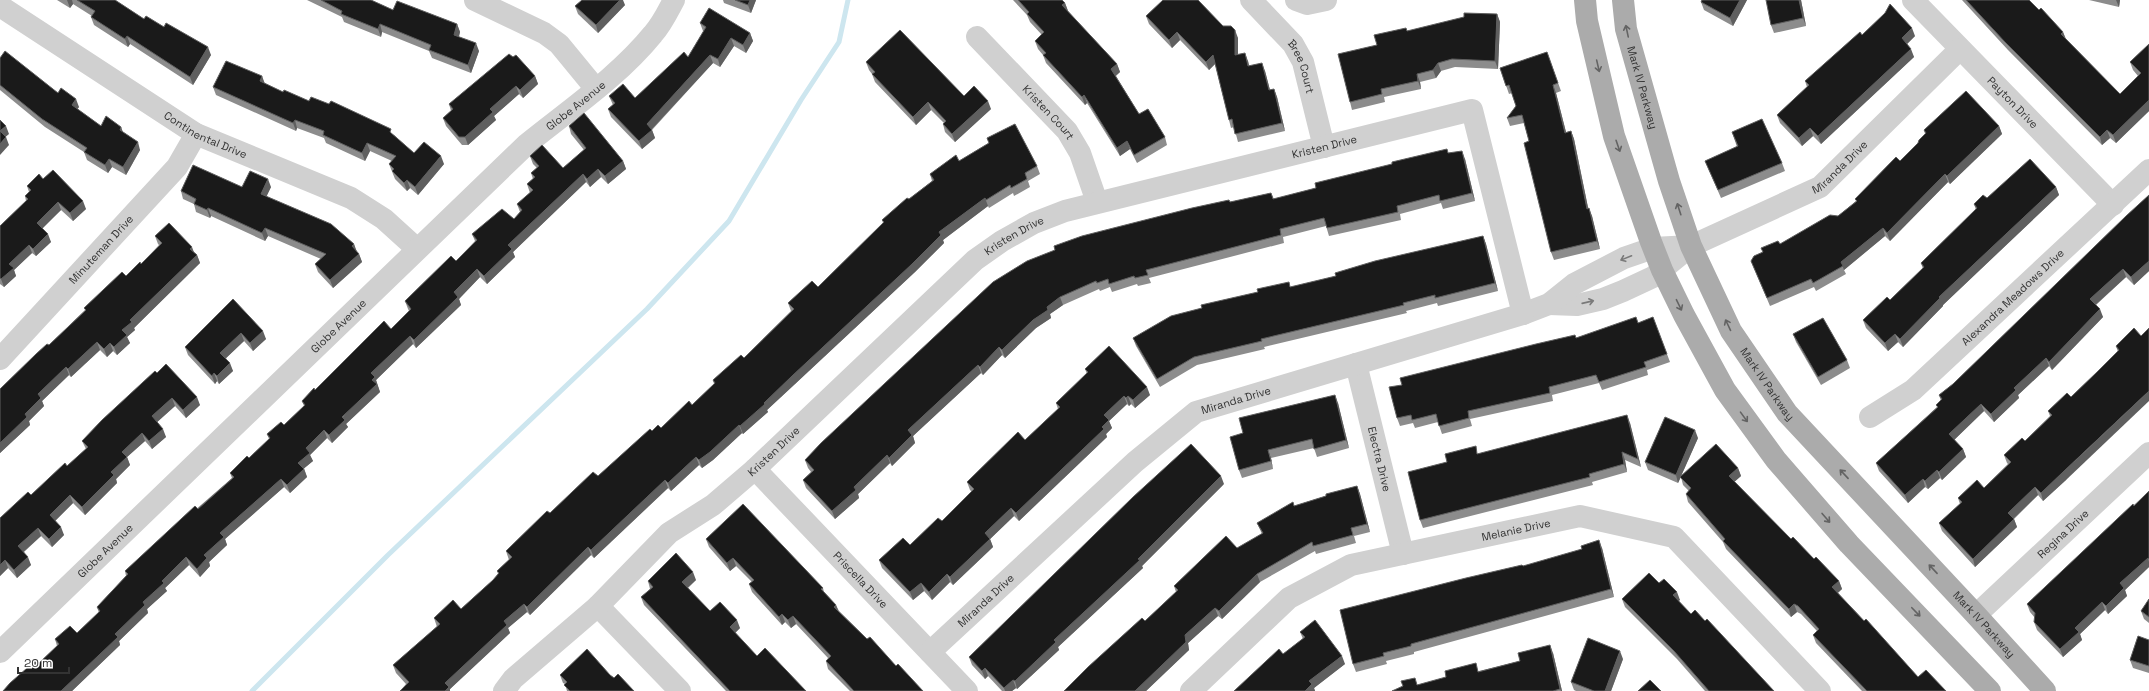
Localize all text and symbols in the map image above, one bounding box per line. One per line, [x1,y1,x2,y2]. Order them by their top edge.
one-way arrow [1622,25,1630,38]
street label: Bree Court [1285,36,1317,95]
street label: Mark IV Parkway [1624,45,1661,131]
one-way arrow [1594,59,1602,72]
street label: Payton Drive [1984,73,2041,131]
street label: Globe Avenue [543,78,608,133]
street label: Kristen Court [1020,82,1078,142]
street label: Continental Drive [161,108,249,161]
street label: Kristen Drive [1290,132,1358,161]
street label: Miranda Drive [1810,137,1870,197]
one-way arrow [1614,140,1622,152]
one-way arrow [1674,204,1682,216]
street label: Minuteman Drive [66,212,136,287]
street label: Kristen Drive [982,213,1046,258]
street label: Alexandra Meadows Drive [1958,246,2067,348]
one-way arrow [1621,254,1633,262]
street label: Globe Avenue [308,296,369,356]
one-way arrow [1581,298,1594,306]
one-way arrow [1676,298,1683,310]
one-way arrow [1724,319,1731,331]
street label: Mark IV Parkway [1737,345,1797,423]
street label: Miranda Drive [1199,383,1272,417]
one-way arrow [1740,411,1748,422]
street label: Kristen Drive [745,423,803,479]
street label: Electra Drive [1365,425,1394,493]
one-way arrow [1840,470,1849,480]
street label: Regina Drive [2034,506,2092,561]
one-way arrow [1821,513,1831,523]
street label: Melanie Drive [1480,516,1552,544]
street label: Globe Avenue [74,521,136,581]
street label: Priscella Drive [830,548,891,611]
one-way arrow [1928,564,1938,574]
street label: Miranda Drive [955,571,1017,630]
street label: Mark IV Parkway [1950,588,2018,661]
one-way arrow [1911,607,1920,617]
scale bar [18,649,69,675]
text: 20 m [24,655,52,671]

